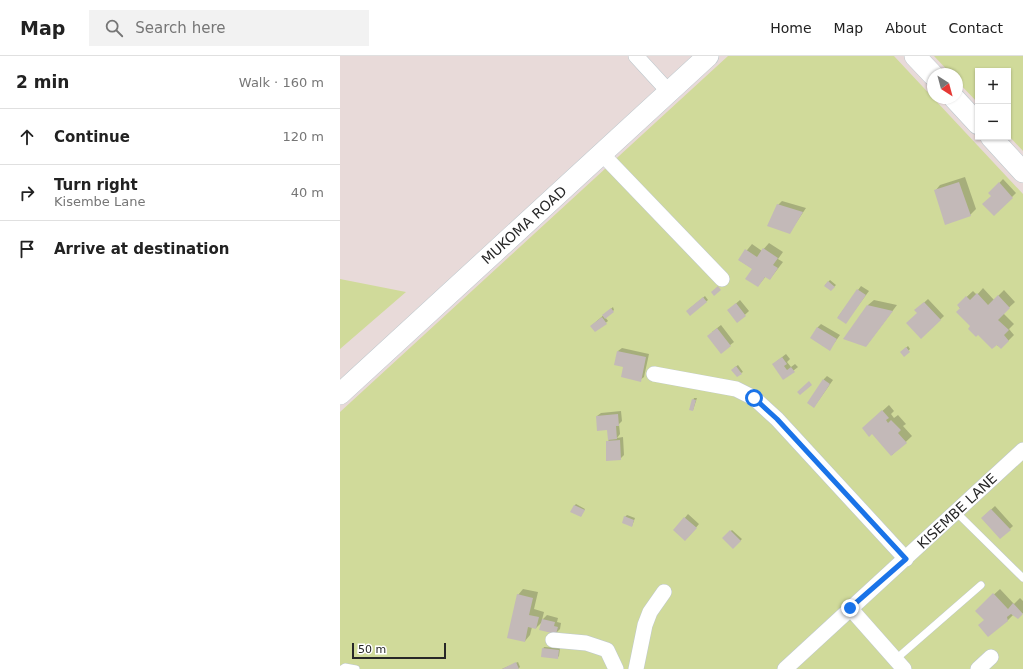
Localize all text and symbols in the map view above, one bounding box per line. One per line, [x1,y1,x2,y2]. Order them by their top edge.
search box [89,10,369,46]
text: Map [20,17,65,39]
icon: search [103,17,125,39]
text: Search here [135,19,225,37]
text: Home [770,20,812,36]
text: Map [834,20,863,36]
text: About [885,20,927,36]
text: Contact [949,20,1003,36]
north arrow [927,68,963,104]
map controls [975,68,1011,140]
button: + [975,68,1011,104]
text: 2 min [16,72,69,92]
text: Walk · 160 m [239,75,324,90]
button: − [975,104,1011,140]
icon: ahead [16,126,38,148]
text: Continue [54,128,130,146]
text: 120 m [282,129,324,144]
text: Turn right [54,176,138,194]
icon: right [16,182,38,204]
street label: MUKOMA ROAD [478,183,570,267]
text: 40 m [291,185,324,200]
text: Kisembe Lane [54,194,145,209]
icon: arrive [16,238,38,260]
text: Arrive at destination [54,240,229,258]
route start [745,389,763,407]
street label: KISEMBE LANE [914,470,1000,552]
route end [841,599,859,617]
scale bar [352,641,446,660]
text: 50 m [358,643,386,656]

